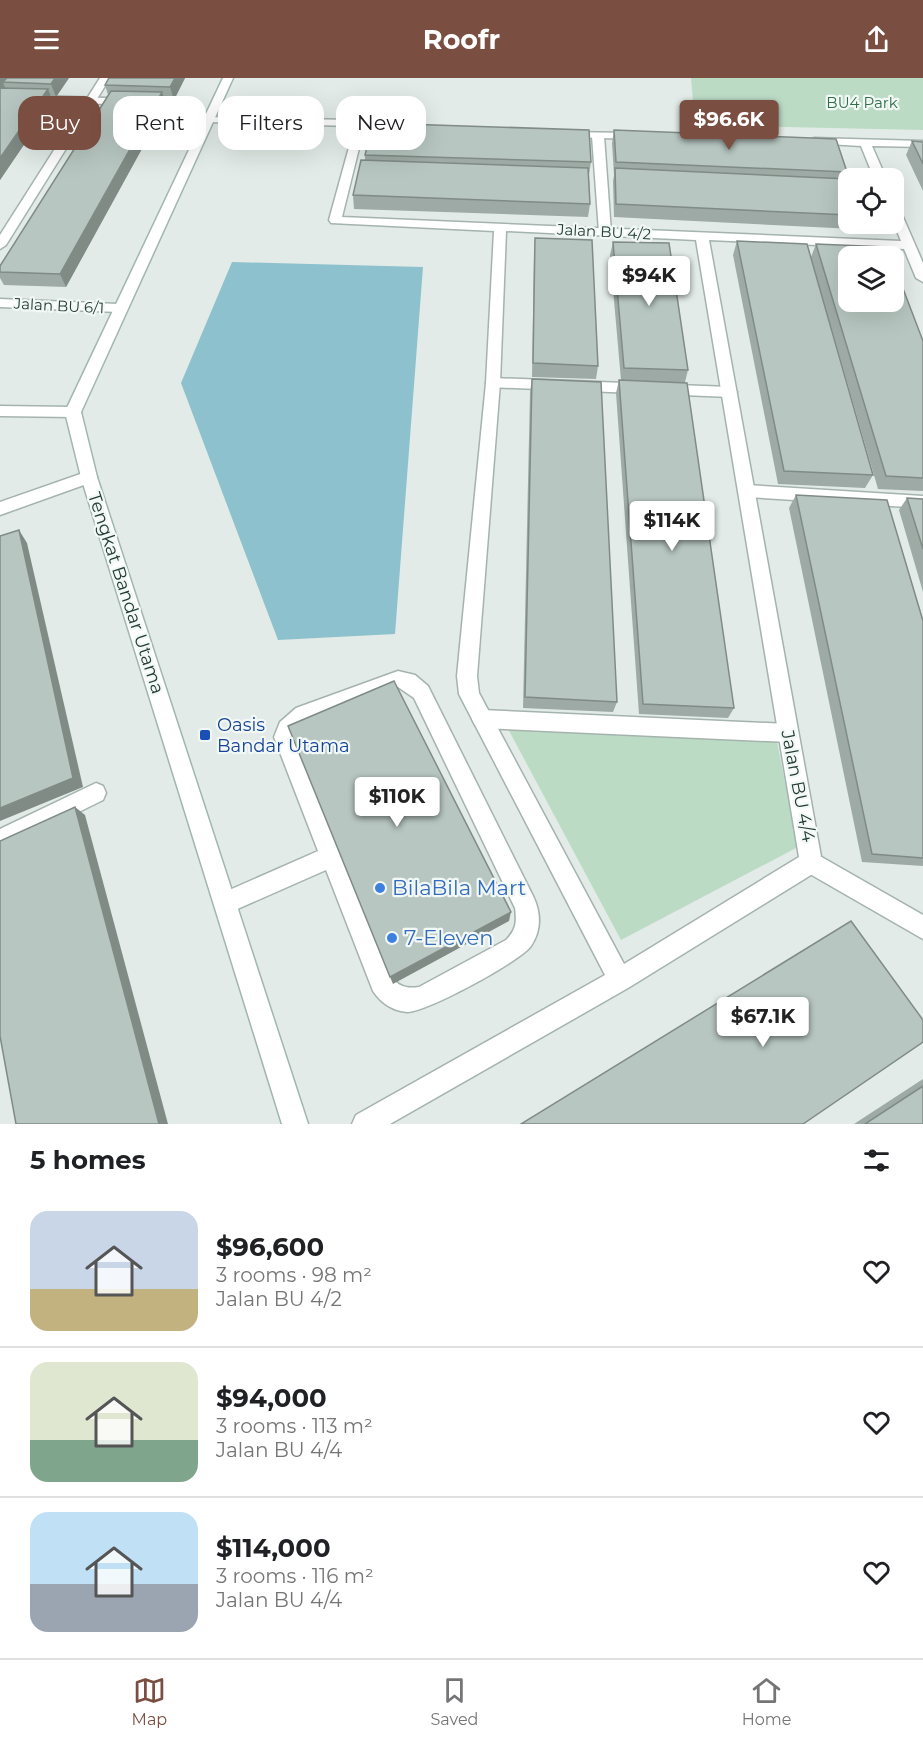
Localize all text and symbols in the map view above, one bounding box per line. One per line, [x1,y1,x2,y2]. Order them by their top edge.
icon: menu [30,23,63,56]
text: Roofr [423,23,500,56]
icon: share [860,23,893,56]
park label: BU4 Park [826,93,898,112]
chip: Buy [18,96,101,150]
chip: Rent [113,96,206,150]
chip: Filters [218,96,324,150]
chip: New [336,96,426,150]
pin: $96.6K [680,100,778,151]
text: $96.6K [694,107,764,131]
map controls [838,168,904,312]
button: locate [838,168,904,234]
street label: Jalan BU 4/2 [555,219,652,243]
button: layers [838,246,904,312]
pin: $94K [613,256,685,307]
text: $94K [622,263,676,287]
street label: Jalan BU 6/1 [12,294,105,317]
street label: Tengkat Bandar Utama [83,489,169,697]
pin: $114K [630,501,714,552]
text: $114K [644,508,700,532]
place label: Oasis Bandar Utama [217,714,350,757]
street label: Jalan BU 4/4 [776,727,820,844]
marker: Oasis Bandar Utama [198,728,212,742]
pin: $110K [355,777,439,828]
text: $110K [369,784,425,808]
place label: BilaBila Mart [392,875,526,900]
marker: BilaBila Mart [373,881,387,895]
place label: 7-Eleven [404,925,493,950]
marker: 7-Eleven [385,931,399,945]
pin: $67.1K [714,997,812,1048]
text: $67.1K [731,1004,795,1028]
text: 5 homes [30,1144,146,1176]
icon: filters [860,1144,893,1177]
text: $96,600 [216,1231,324,1263]
icon: home [78,1235,150,1307]
icon: heart [860,1255,893,1288]
text: 3 rooms · 98 m² [216,1263,372,1287]
text: Jalan BU 4/2 [216,1287,342,1311]
text: $94,000 [216,1382,327,1414]
icon: home [78,1386,150,1458]
icon: heart [860,1406,893,1439]
text: 3 rooms · 113 m² [216,1414,373,1438]
text: Jalan BU 4/4 [216,1438,342,1462]
text: $114,000 [216,1532,331,1564]
icon: home [78,1536,150,1608]
icon: heart [860,1556,893,1589]
text: 3 rooms · 116 m² [216,1564,374,1588]
text: Jalan BU 4/4 [216,1588,342,1612]
tab: Map [132,1674,167,1729]
tab: Saved [430,1674,478,1729]
tab: Home [742,1674,791,1729]

